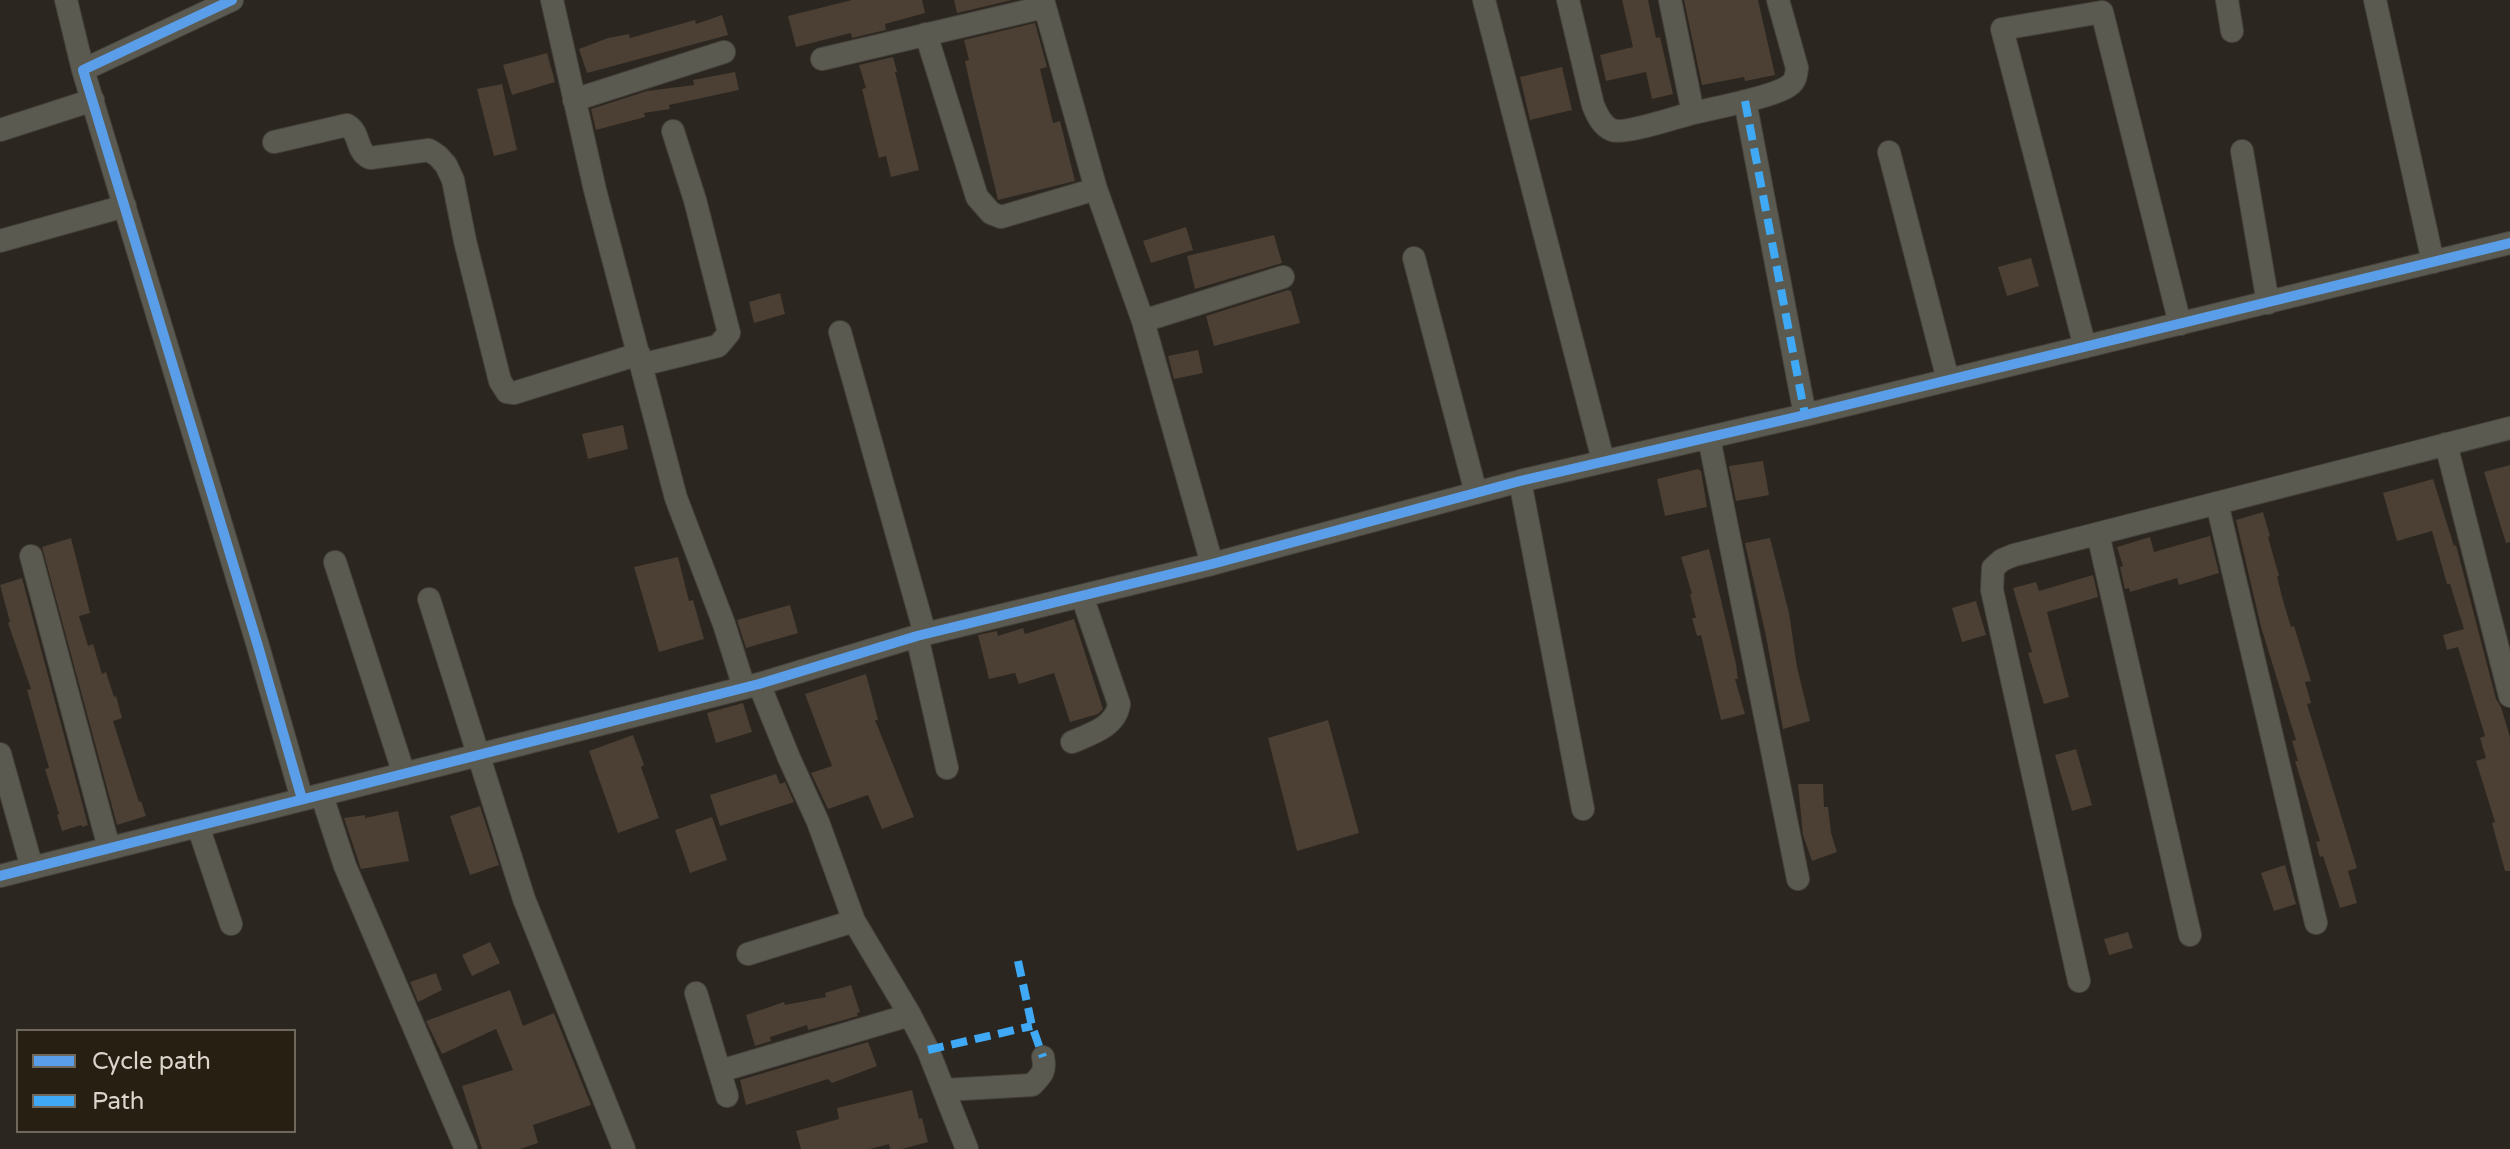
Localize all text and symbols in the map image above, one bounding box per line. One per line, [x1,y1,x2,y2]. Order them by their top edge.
legend [16,1029,296,1133]
text: Cycle path [92,1047,211,1076]
text: Path [92,1087,145,1116]

